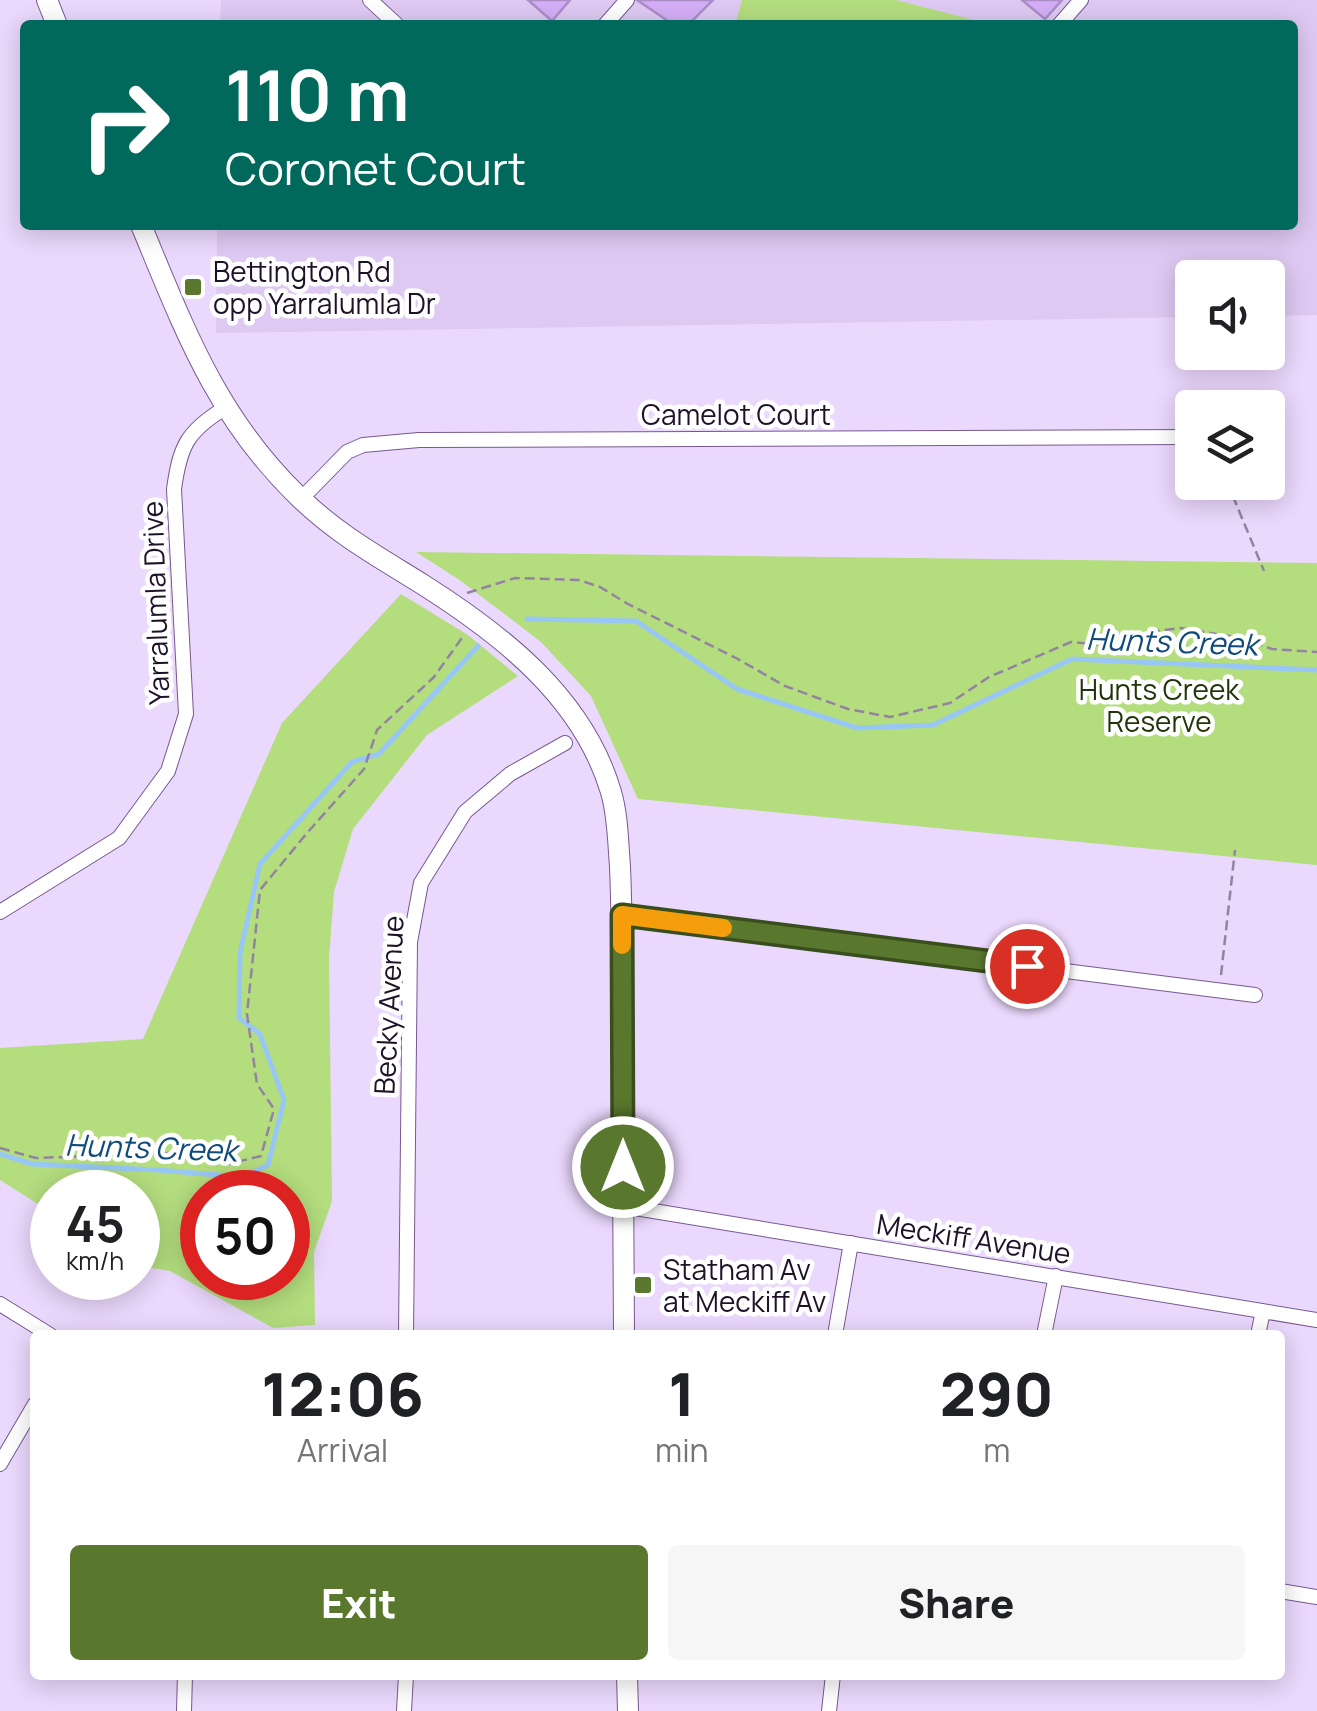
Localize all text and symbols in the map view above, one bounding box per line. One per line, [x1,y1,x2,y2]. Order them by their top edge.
text: 110 m [225,46,409,142]
icon: right [60,60,190,190]
text: Coronet Court [225,137,526,199]
place label: Bettington Rd opp Yarralumla Dr [213,252,436,322]
map controls [1175,260,1285,500]
button: sound [1175,260,1285,370]
marker: Bettington Rd opp Yarralumla Dr [182,276,204,298]
button: layers [1175,390,1285,500]
street label: Camelot Court [641,395,831,433]
street label: Yarralumla Drive [132,500,178,706]
water label: Hunts Creek [1085,618,1263,665]
park label: Hunts Creek Reserve [1079,670,1240,740]
street label: Becky Avenue [364,915,412,1095]
pin [985,924,1070,1009]
icon: arrive [1000,939,1055,994]
position arrow [571,1115,675,1219]
water label: Hunts Creek [64,1124,242,1171]
speed limit sign: 50 [180,1170,310,1300]
text: 45 [65,1189,125,1257]
street label: Meckiff Avenue [874,1204,1074,1272]
text: km/h [66,1243,124,1278]
place label: Statham Av at Meckiff Av [663,1250,826,1320]
marker: Statham Av at Meckiff Av [632,1274,654,1296]
text: 12:06 [261,1352,424,1434]
text: 1 [668,1352,695,1434]
text: 290 [940,1352,1054,1434]
text: Arrival [297,1428,388,1472]
text: min [655,1428,709,1472]
text: m [983,1428,1010,1472]
button: Exit [70,1545,648,1660]
button: Share [668,1545,1245,1660]

